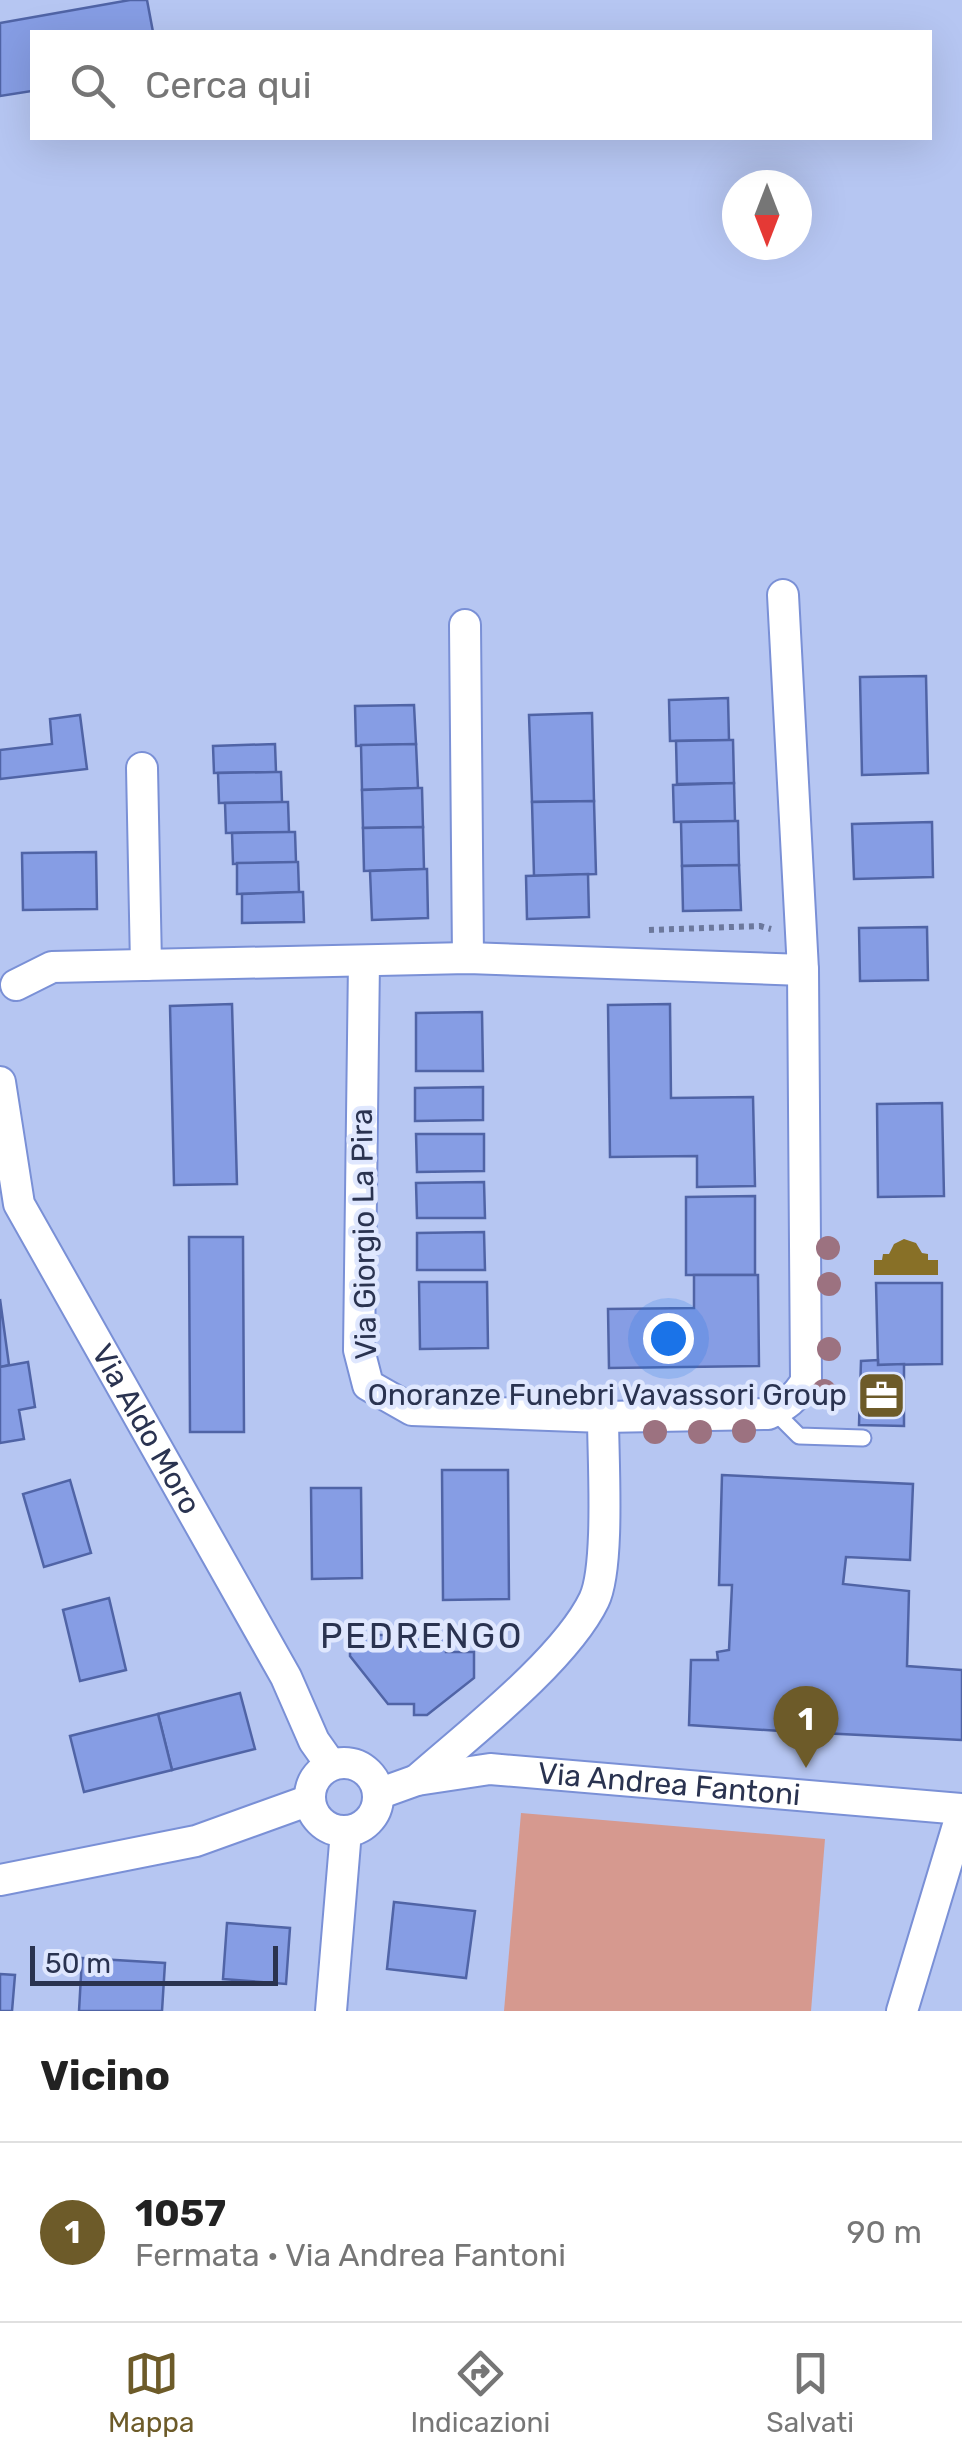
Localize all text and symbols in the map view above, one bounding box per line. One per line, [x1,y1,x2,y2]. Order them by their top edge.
search box [30,30,932,140]
icon: search [65,58,120,113]
text: Cerca qui [145,62,312,108]
north arrow [722,170,812,260]
street label: Via Giorgio La Pira [344,1108,384,1360]
your location [643,1313,694,1364]
street label: Via Aldo Moro [84,1338,208,1520]
office icon: Onoranze Funebri Vavassori Group [856,1369,908,1421]
place label: Onoranze Funebri Vavassori Group [368,1377,847,1413]
district label: PEDRENGO [320,1615,524,1657]
pin: 1 [774,1686,838,1768]
street label: Via Andrea Fantoni [536,1755,802,1813]
scale bar [30,1941,278,1986]
text: 50 m [45,1947,111,1980]
text: Vicino [40,2051,170,2101]
text: 1057 [135,2190,226,2236]
text: 1 [65,2213,80,2251]
text: 90 m [846,2213,922,2251]
text: Fermata · Via Andrea Fantoni [135,2236,566,2274]
tab: Mappa [108,2346,195,2439]
tab: Indicazioni [411,2346,550,2439]
tab: Salvati [766,2346,854,2439]

